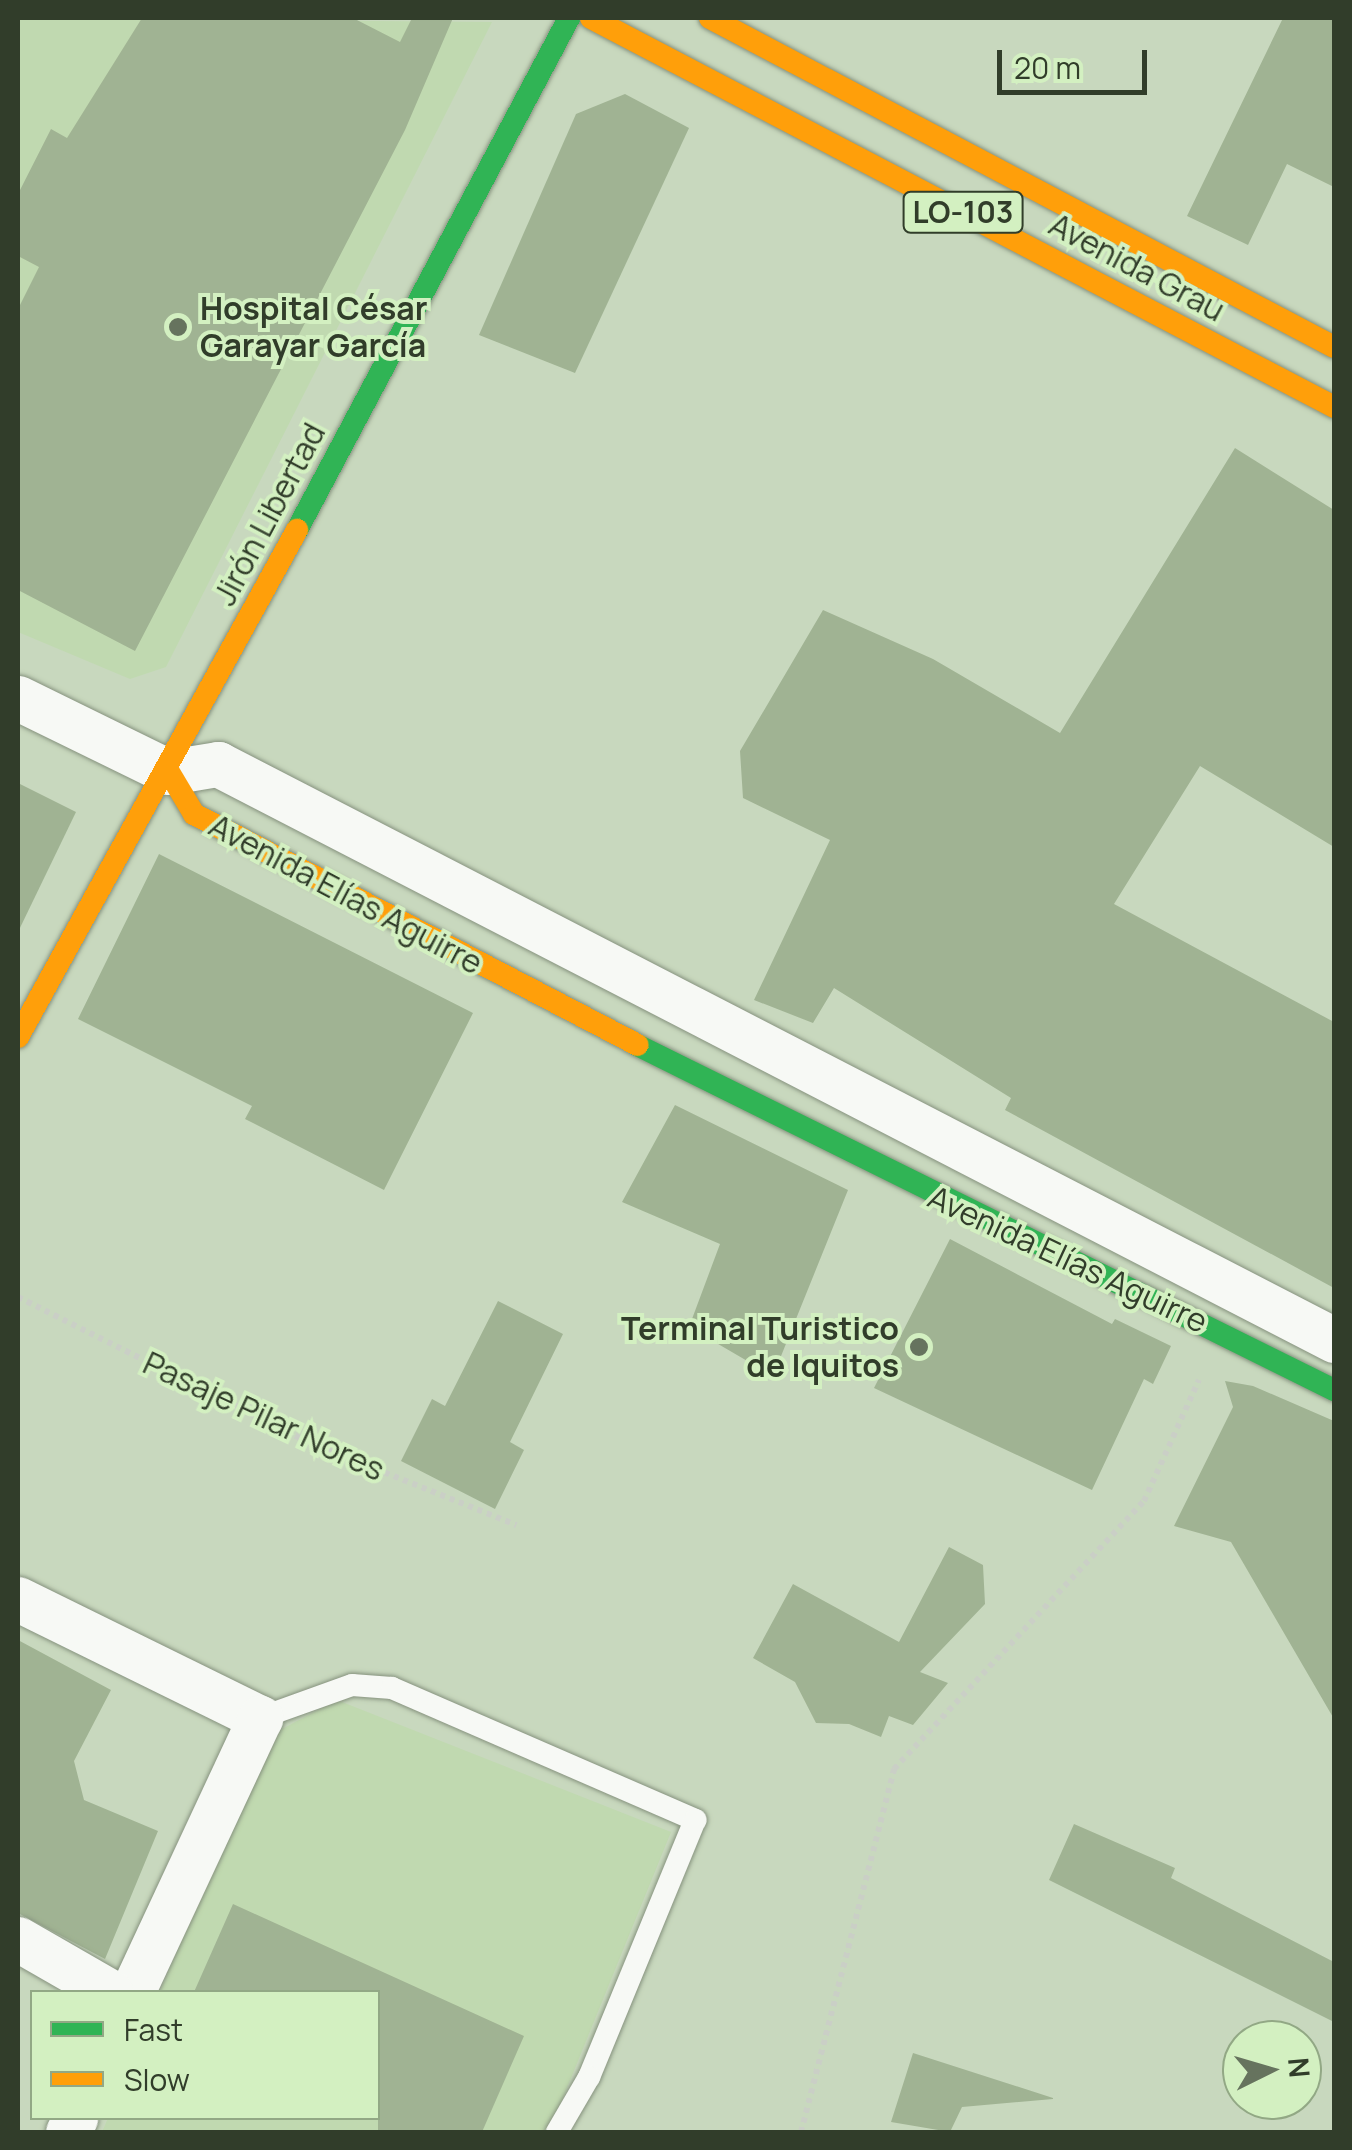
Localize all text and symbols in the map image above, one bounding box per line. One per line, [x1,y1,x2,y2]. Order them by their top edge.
scale bar [1002,30,1152,92]
text: 20 m [1014,47,1081,88]
road number: LO-103 [900,187,1026,237]
street label: Avenida Grau [1043,205,1231,329]
place label: Hospital César Garayar García [200,290,428,365]
marker: Hospital César Garayar García [165,314,191,340]
street label: Jirón Libertad [205,417,333,611]
street label: Avenida Elías Aguirre [203,806,489,982]
street label: Avenida Elías Aguirre [922,1177,1214,1341]
place label: Terminal Turistico de Iquitos [621,1310,899,1385]
marker: Terminal Turistico de Iquitos [908,1336,930,1358]
street label: Pasaje Pilar Nores [137,1343,391,1489]
legend [30,1990,380,2120]
text: Fast [124,2009,183,2050]
north arrow [1222,2020,1322,2120]
text: N [1280,2056,1320,2079]
text: Slow [124,2059,190,2100]

